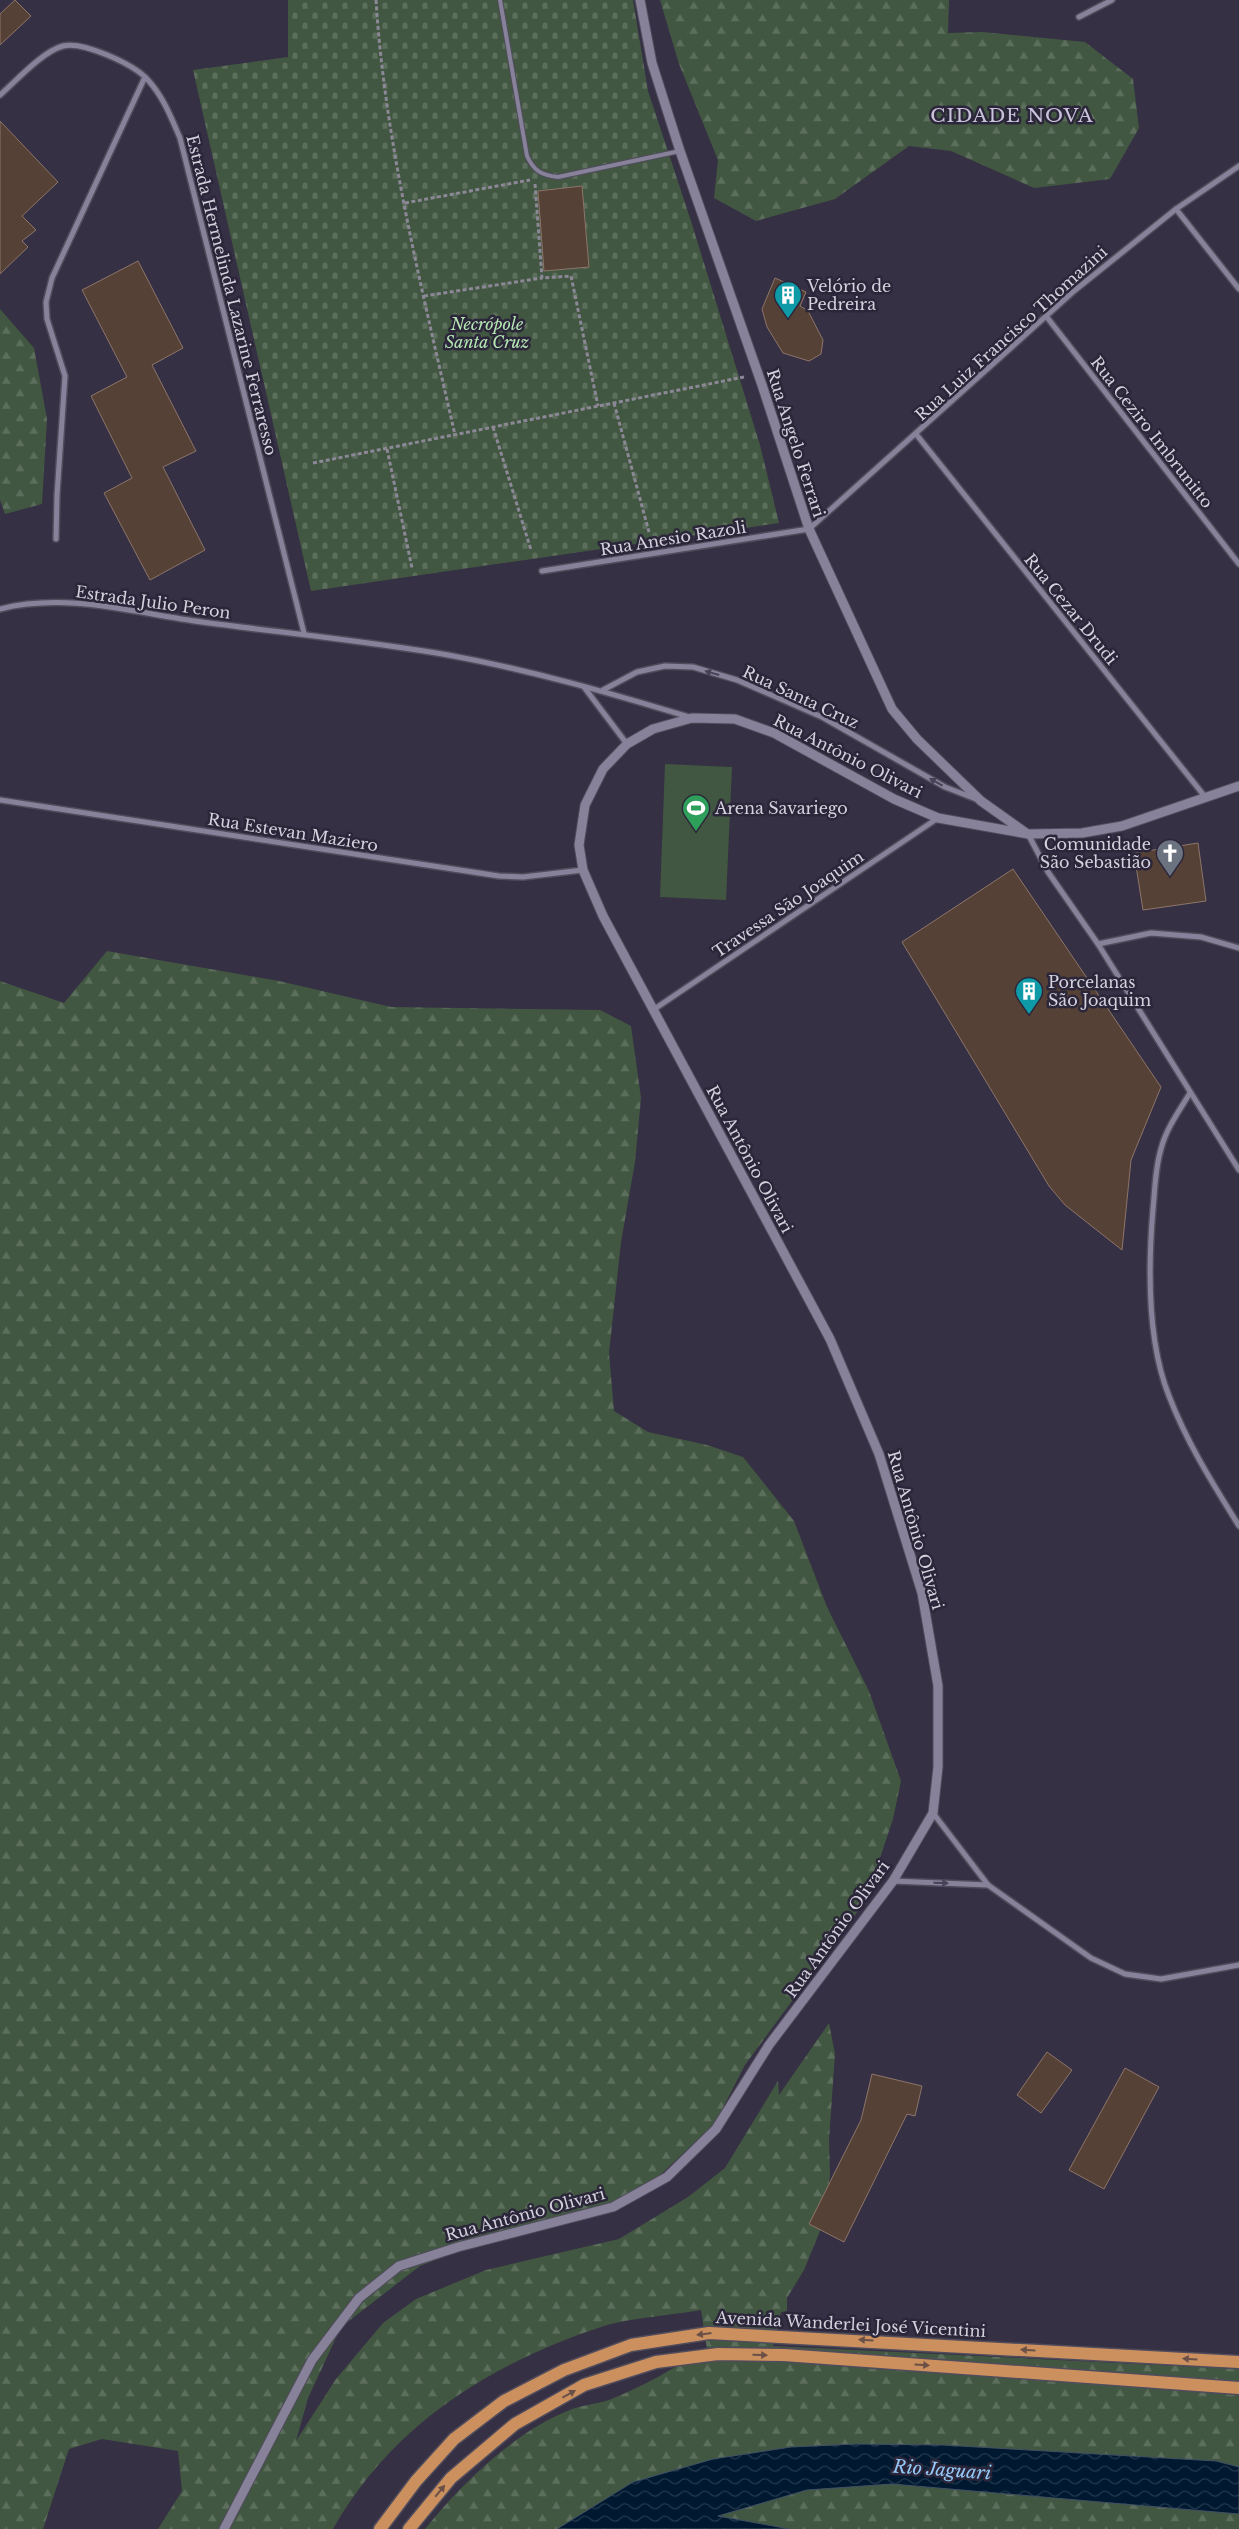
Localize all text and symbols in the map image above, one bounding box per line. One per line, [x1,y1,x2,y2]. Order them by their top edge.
district label: CIDADE NOVA [930,104,1094,127]
street label: Estrada Hermelinda Lazarine Ferraresso [182,133,282,457]
street label: Rua Luiz Francisco Thomazini [911,241,1112,425]
place label: Velório de Pedreira [806,276,891,314]
building icon: Velório de Pedreira [773,280,803,319]
park label: Necrópole Santa Cruz [445,314,529,352]
street label: Rua Ceziro Imbrunitto [1087,352,1217,512]
street label: Rua Angelo Ferrari [763,366,830,520]
street label: Rua Anesio Razoli [598,516,748,559]
street label: Rua Cezar Drudi [1020,549,1122,669]
street label: Estrada Julio Peron [74,581,232,623]
street label: Rua Santa Cruz [740,661,863,733]
one-way arrow [705,668,720,676]
street label: Rua Antônio Olivari [770,710,926,802]
one-way arrow [929,778,944,786]
sports icon: Arena Savariego [681,793,711,832]
place label: Arena Savariego [714,798,848,818]
street label: Rua Estevan Maziero [206,809,380,855]
place label: Comunidade São Sebastião [1040,834,1151,872]
church icon: Comunidade São Sebastião [1155,838,1185,877]
street label: Travessa São Joaquim [709,846,867,962]
place label: Porcelanas São Joaquim [1048,972,1151,1010]
building icon: Porcelanas São Joaquim [1014,976,1044,1015]
street label: Rua Antônio Olivari [703,1082,798,1237]
street label: Rua Antônio Olivari [884,1448,948,1612]
street label: Rua Antônio Olivari [781,1856,894,2001]
one-way arrow [933,1880,949,1888]
street label: Rua Antônio Olivari [443,2183,608,2245]
street label: Avenida Wanderlei José Vicentini [714,2307,987,2341]
one-way arrow [695,2330,711,2338]
one-way arrow [858,2336,874,2344]
one-way arrow [1020,2345,1036,2353]
one-way arrow [752,2351,768,2359]
one-way arrow [1182,2355,1198,2363]
one-way arrow [914,2361,930,2369]
one-way arrow [562,2389,575,2398]
water label: Rio Jaguari [891,2456,993,2484]
one-way arrow [435,2485,446,2498]

